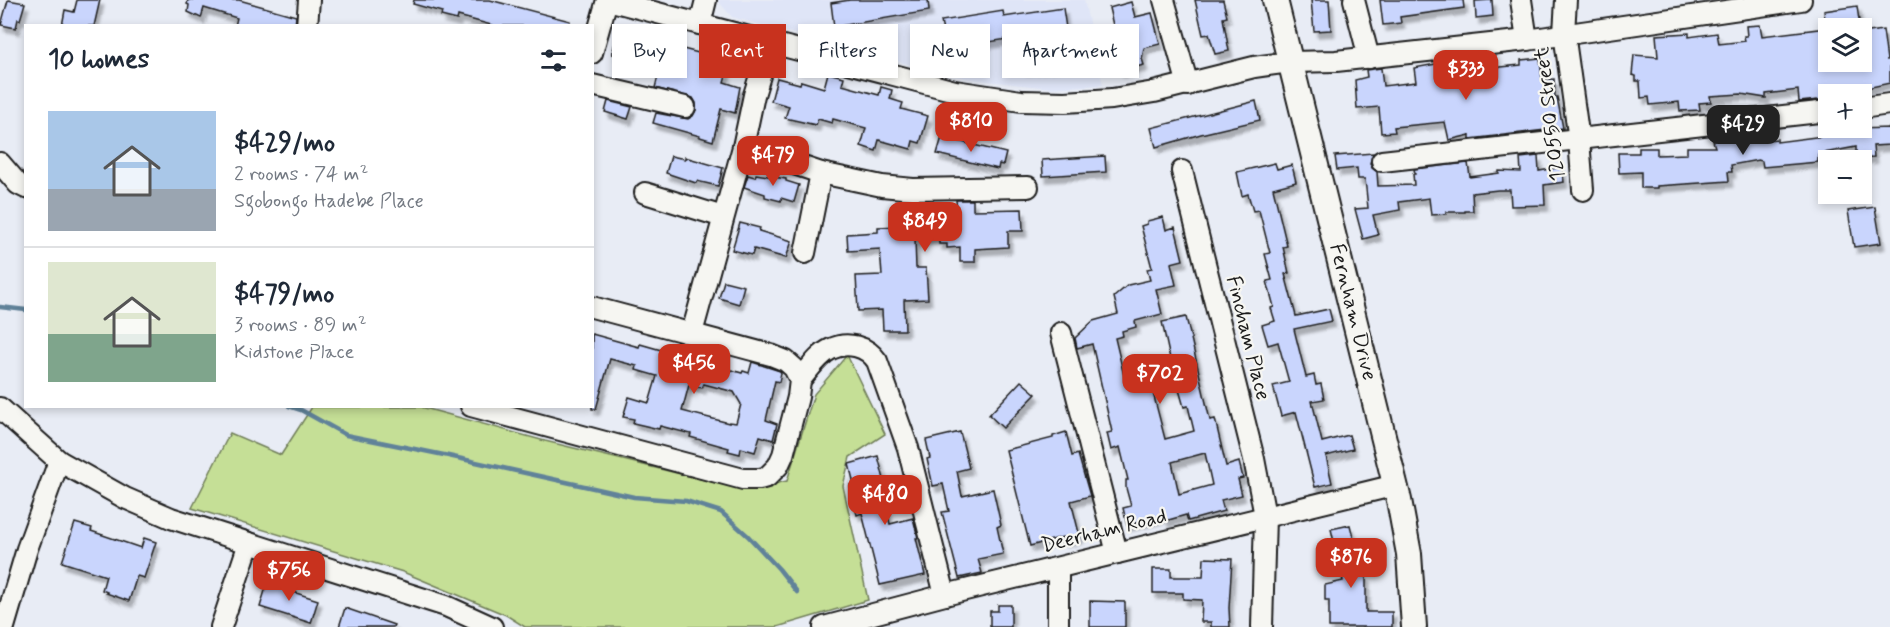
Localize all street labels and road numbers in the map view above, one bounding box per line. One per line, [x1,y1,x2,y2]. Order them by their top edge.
street label: 120550 Street [1528,45,1572,183]
street label: Fernham Drive [1322,241,1384,383]
street label: Fincham Place [1219,273,1277,403]
street label: Deerham Road [1038,502,1170,560]

